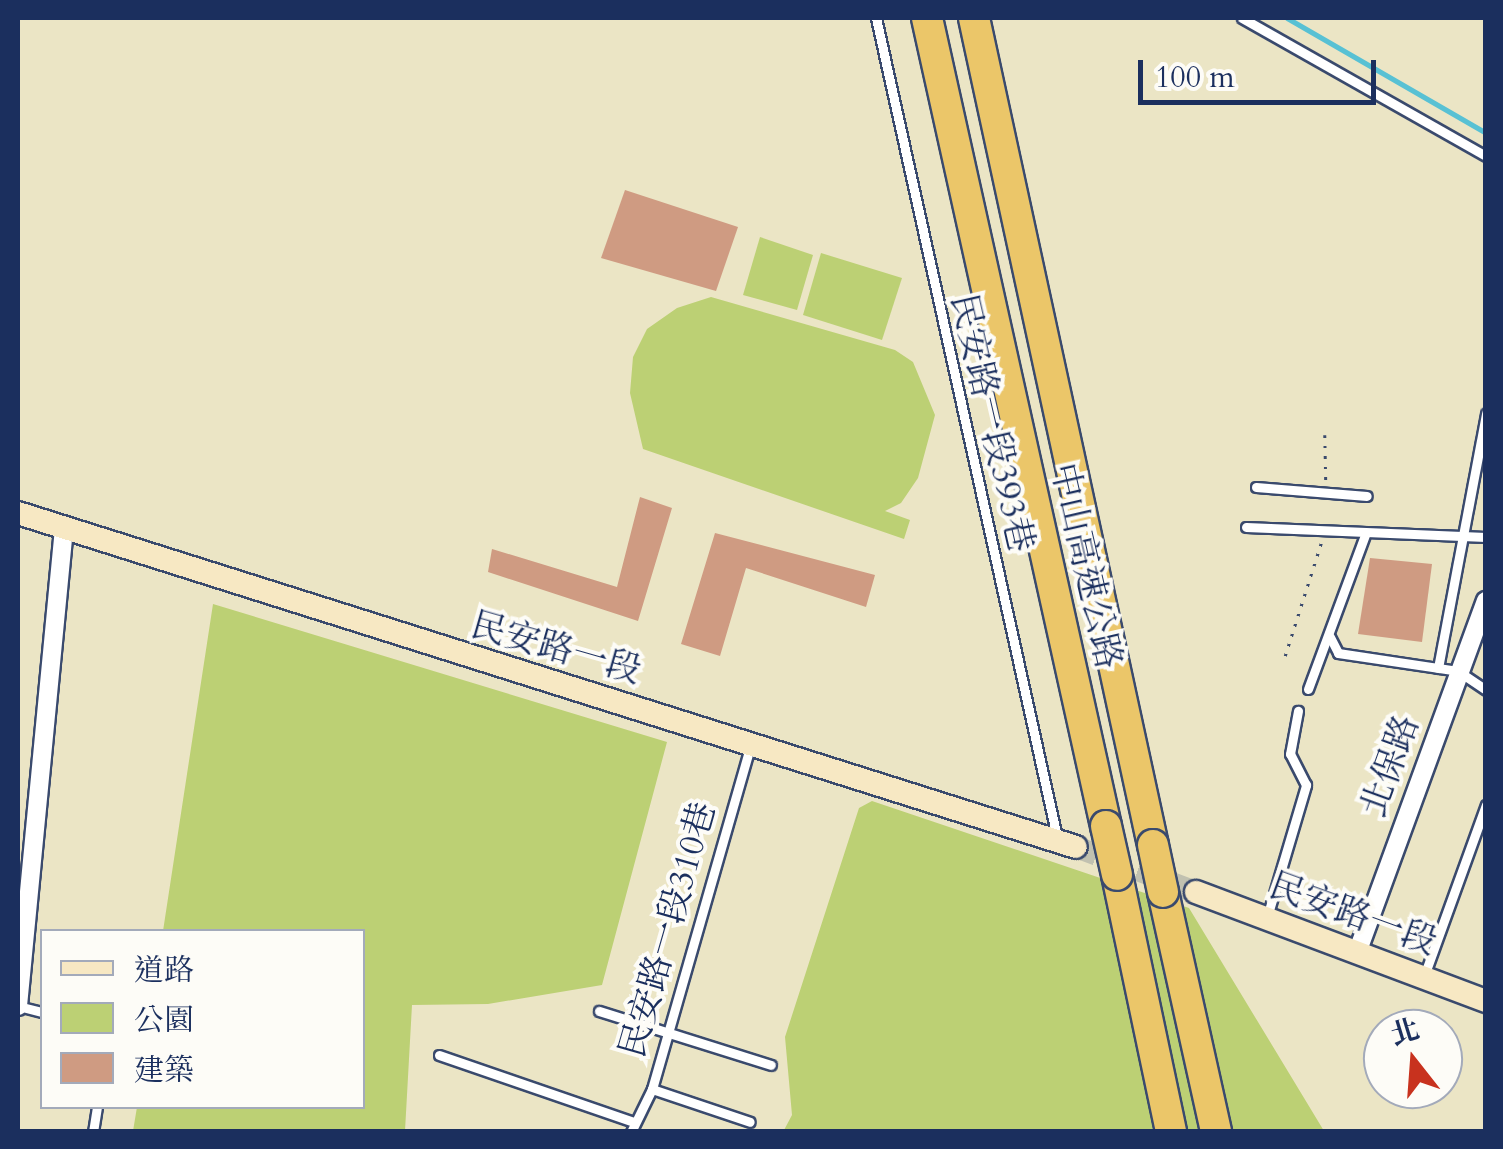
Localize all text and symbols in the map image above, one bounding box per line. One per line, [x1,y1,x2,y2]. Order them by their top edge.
scale bar [1143,40,1380,102]
text: 100 m [1155,57,1235,98]
street label: 民安路一段393巷 [942,290,1042,556]
street label: 中山高速公路 [1042,459,1130,673]
street label: 民安路一段 [466,604,646,692]
street label: 北保路 [1352,709,1428,823]
street label: 民安路一段310巷 [611,797,725,1063]
street label: 民安路一段 [1264,864,1442,964]
legend [40,929,365,1109]
text: 道路 [134,950,194,991]
text: 公園 [134,1000,194,1041]
north arrow [1363,1009,1463,1109]
text: 北 [1386,1010,1424,1054]
text: 建築 [134,1050,194,1091]

